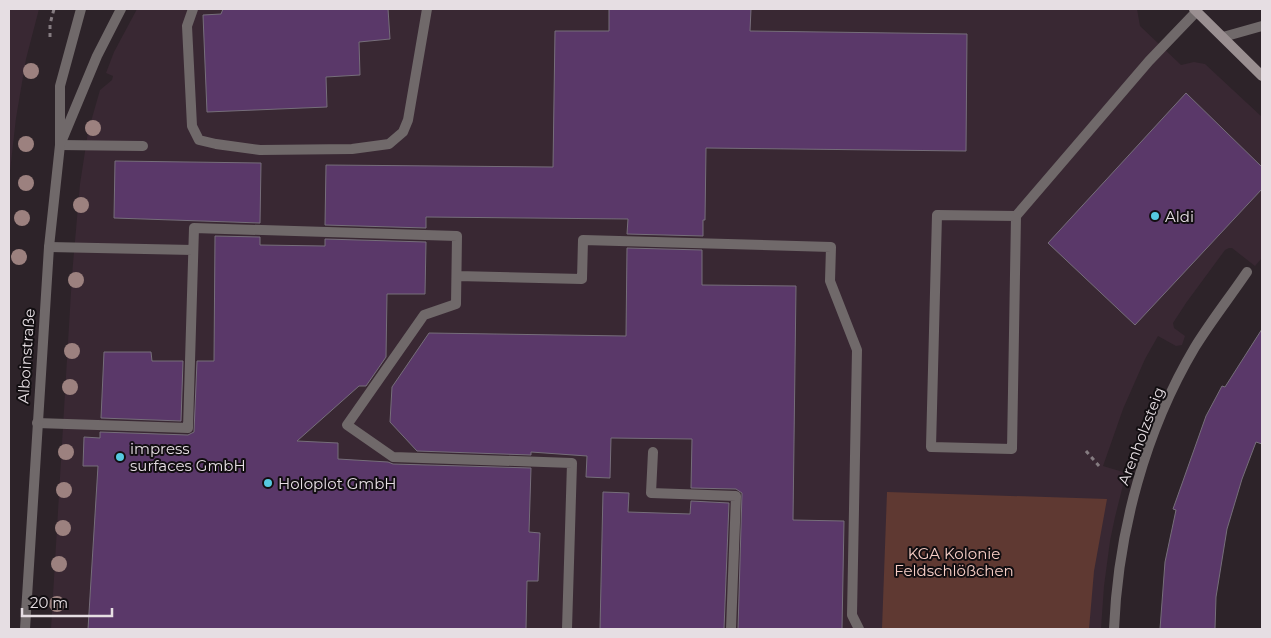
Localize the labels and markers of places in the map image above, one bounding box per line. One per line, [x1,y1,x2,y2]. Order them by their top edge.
place label: Aldi [1165,207,1194,226]
marker: Aldi [1149,210,1161,222]
place label: impress surfaces GmbH [130,439,246,475]
marker: impress surfaces GmbH [114,451,126,463]
place label: Holoplot GmbH [278,474,397,493]
marker: Holoplot GmbH [262,477,274,489]

